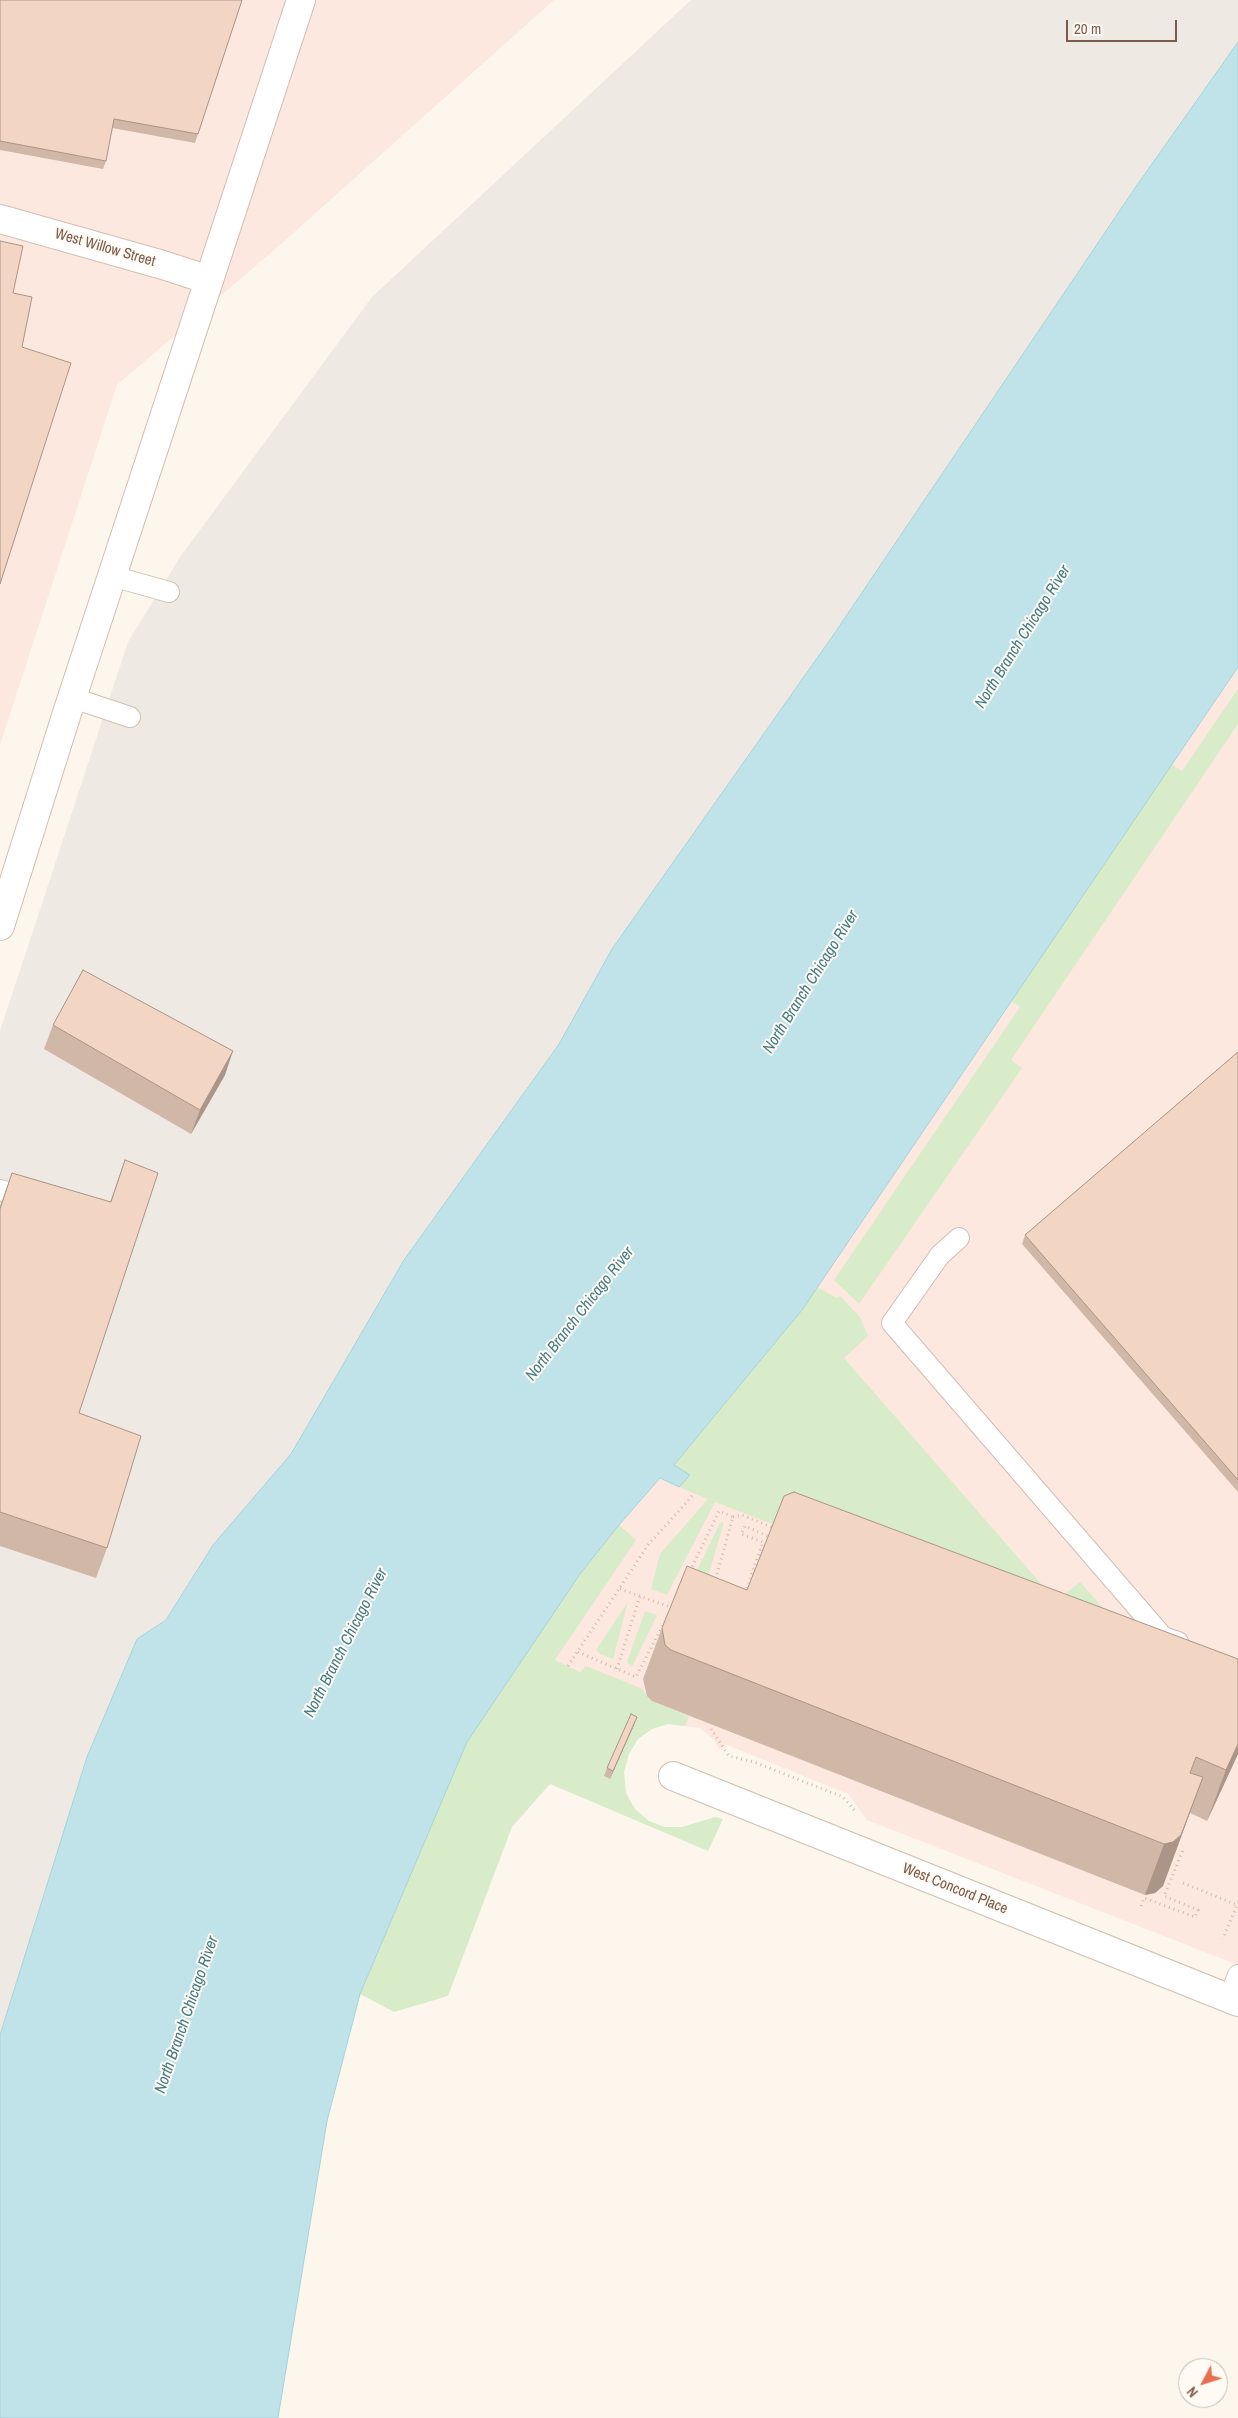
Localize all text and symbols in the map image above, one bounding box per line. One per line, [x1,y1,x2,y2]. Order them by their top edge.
scale bar [1068,10,1179,42]
text: 20 m [1074,18,1101,39]
street label: West Willow Street [53,225,157,271]
water label: North Branch Chicago River [971,562,1075,712]
water label: North Branch Chicago River [759,907,863,1057]
water label: North Branch Chicago River [522,1243,638,1385]
water label: North Branch Chicago River [300,1565,392,1721]
street label: West Concord Place [900,1860,1010,1918]
water label: North Branch Chicago River [151,1934,223,2096]
north arrow [1178,2358,1228,2408]
text: N [1183,2383,1202,2401]

